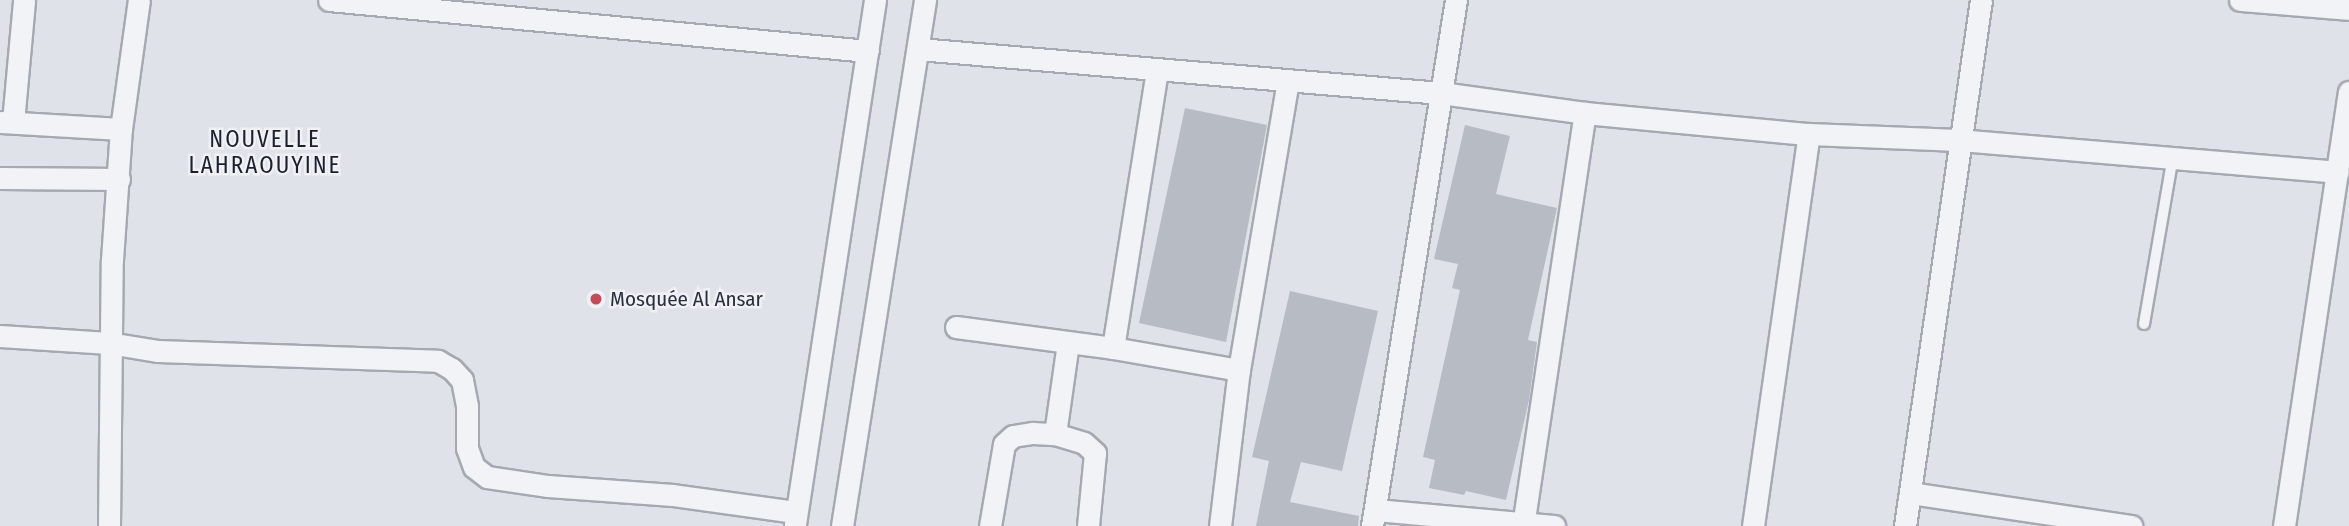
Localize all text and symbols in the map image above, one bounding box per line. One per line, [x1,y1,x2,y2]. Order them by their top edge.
district label: NOUVELLE LAHRAOUYINE [190,125,340,179]
place label: Mosquée Al Ansar [610,286,763,312]
marker: Mosquée Al Ansar [588,291,604,307]

